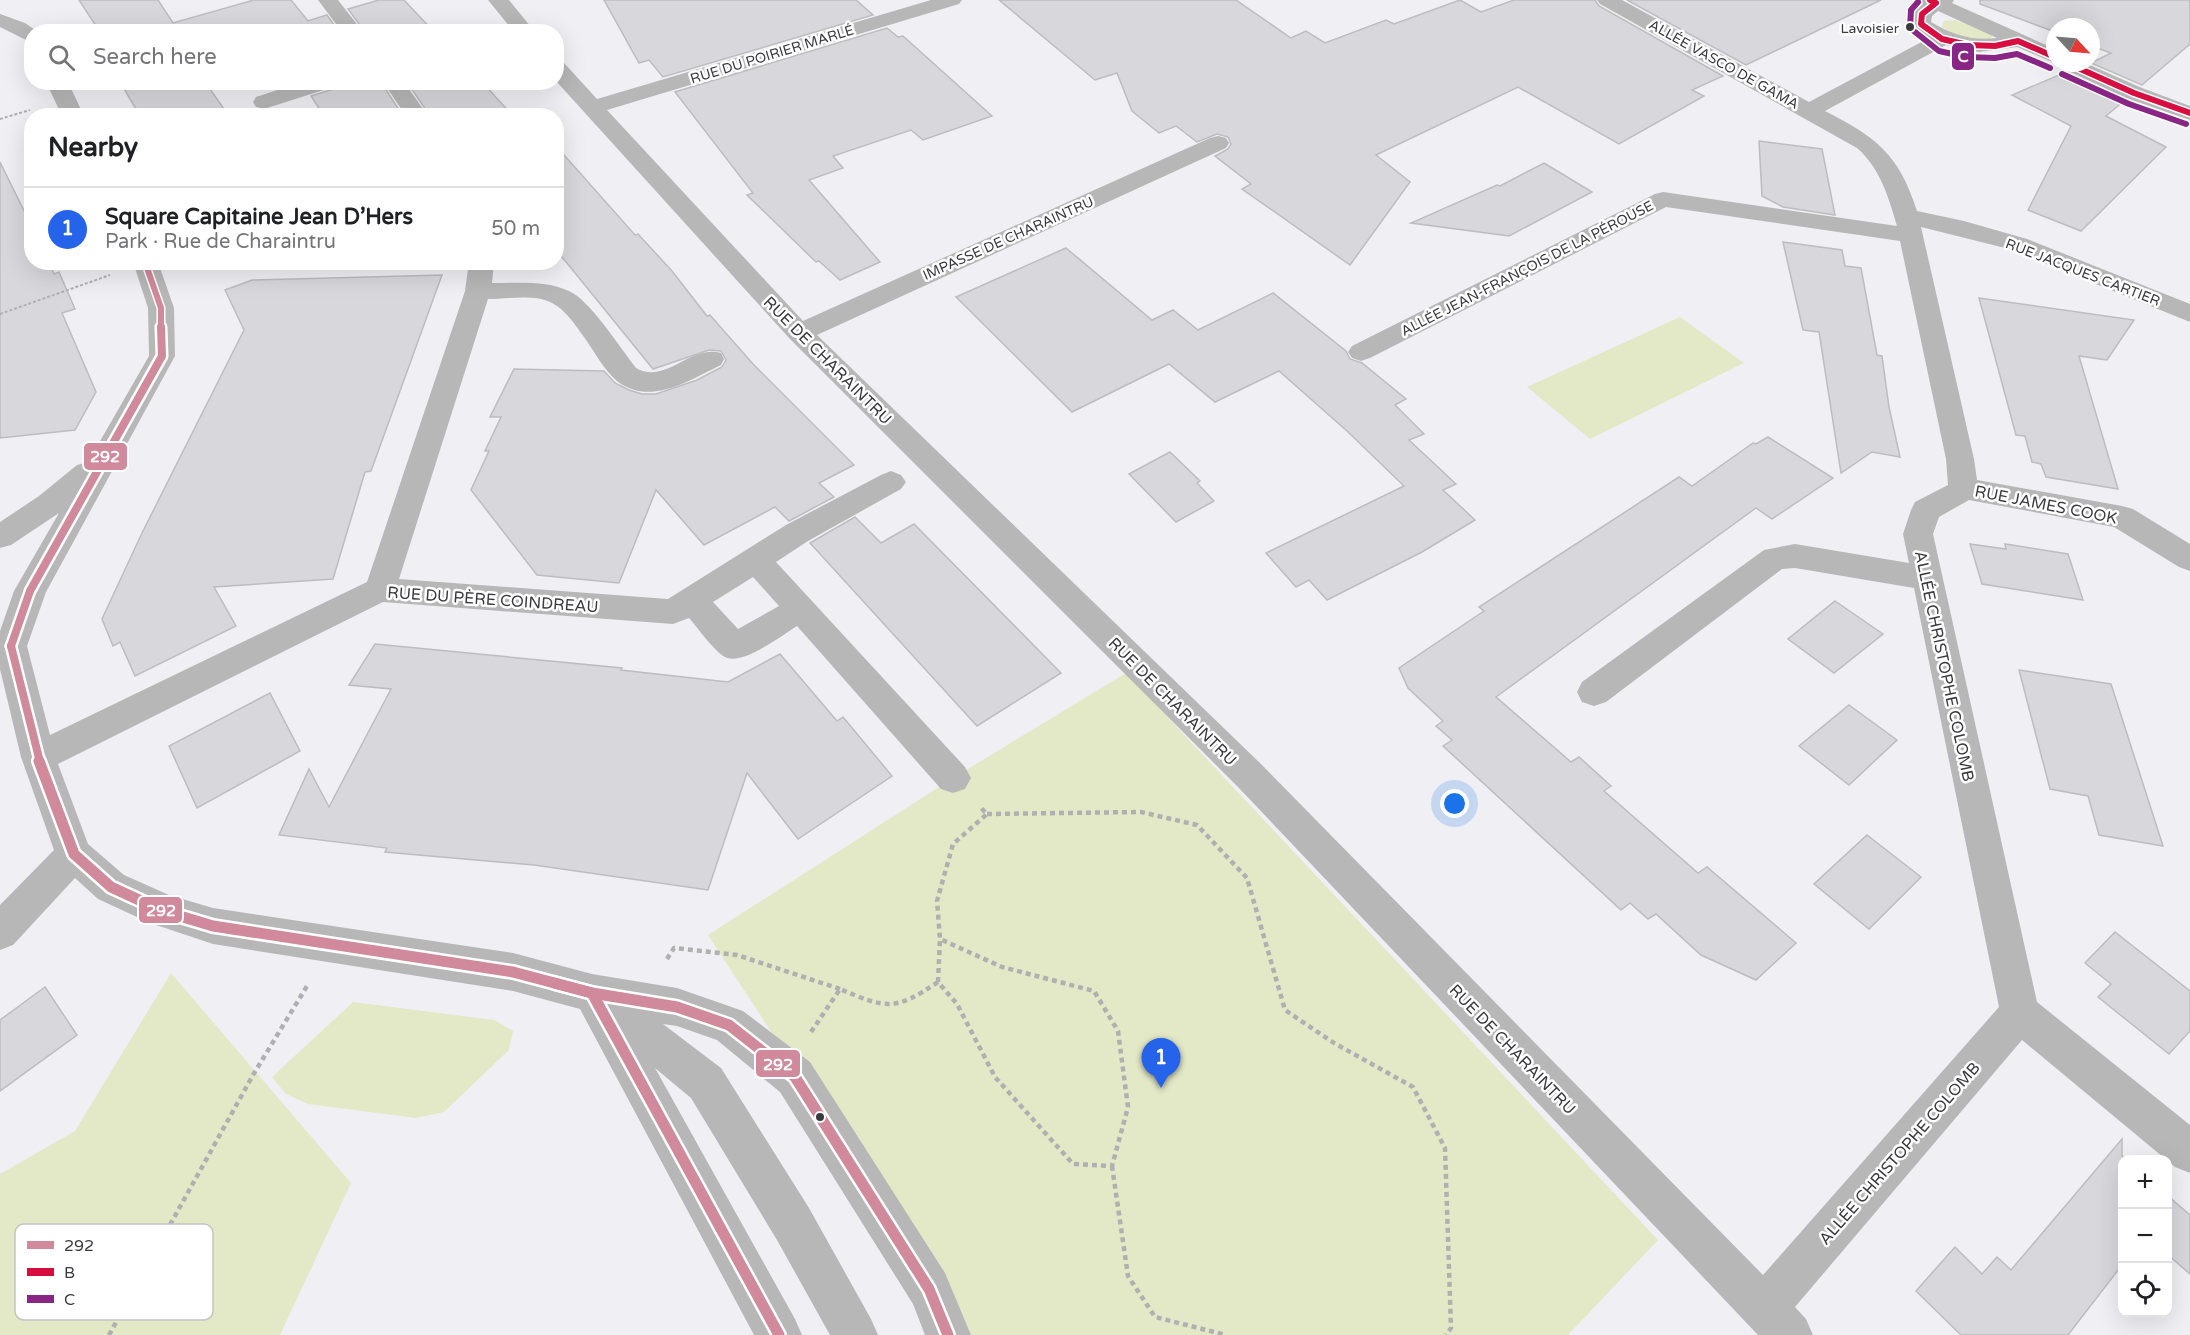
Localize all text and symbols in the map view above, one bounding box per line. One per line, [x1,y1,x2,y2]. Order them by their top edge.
street label: ALLÉE VASCO DE GAMA [1646,16,1802,113]
north arrow [2046,18,2100,72]
place label: Lavoisier [1840,20,1900,37]
street label: RUE DU POIRIER MARLÉ [688,21,856,87]
marker: Lavoisier [1904,21,1916,33]
search box [24,24,564,90]
icon: search [45,41,78,74]
line badge: C [1951,42,1975,71]
text: Search here [93,44,217,70]
text: C [1957,47,1969,67]
text: Nearby [48,132,138,163]
street label: IMPASSE DE CHARAINTRU [920,193,1096,284]
street label: ALLÉE JEAN-FRANÇOIS DE LA PÉROUSE [1398,197,1656,340]
text: Square Capitaine Jean D’Hers [105,204,413,230]
text: 1 [61,217,74,241]
text: 50 m [491,217,540,241]
text: Park · Rue de Charaintru [105,230,336,254]
street label: RUE JACQUES CARTIER [2003,235,2162,310]
street label: RUE DE CHARAINTRU [759,292,896,429]
line badge: 292 [83,442,128,471]
text: 292 [90,447,120,467]
street label: RUE JAMES COOK [1973,481,2119,529]
street label: ALLÉE CHRISTOPHE COLOMB [1910,549,1978,783]
street label: RUE DU PÈRE COINDREAU [387,583,599,617]
street label: RUE DE CHARAINTRU [1104,633,1241,770]
your location [1440,789,1469,818]
line badge: 292 [138,896,183,924]
text: 292 [146,901,176,921]
street label: RUE DE CHARAINTRU [1445,980,1580,1119]
pin: 1 [1142,1038,1180,1088]
line badge: 292 [755,1049,801,1078]
text: 292 [763,1055,793,1075]
street label: ALLÉE CHRISTOPHE COLOMB [1815,1058,1985,1249]
unlabelled marker [814,1111,826,1123]
map controls [2118,1155,2172,1317]
button: + [2118,1155,2172,1209]
button: − [2118,1209,2172,1263]
legend [15,1224,213,1320]
text: 292 [64,1236,94,1256]
text: B [64,1263,75,1283]
button: locate [2118,1263,2172,1317]
text: C [64,1290,75,1310]

